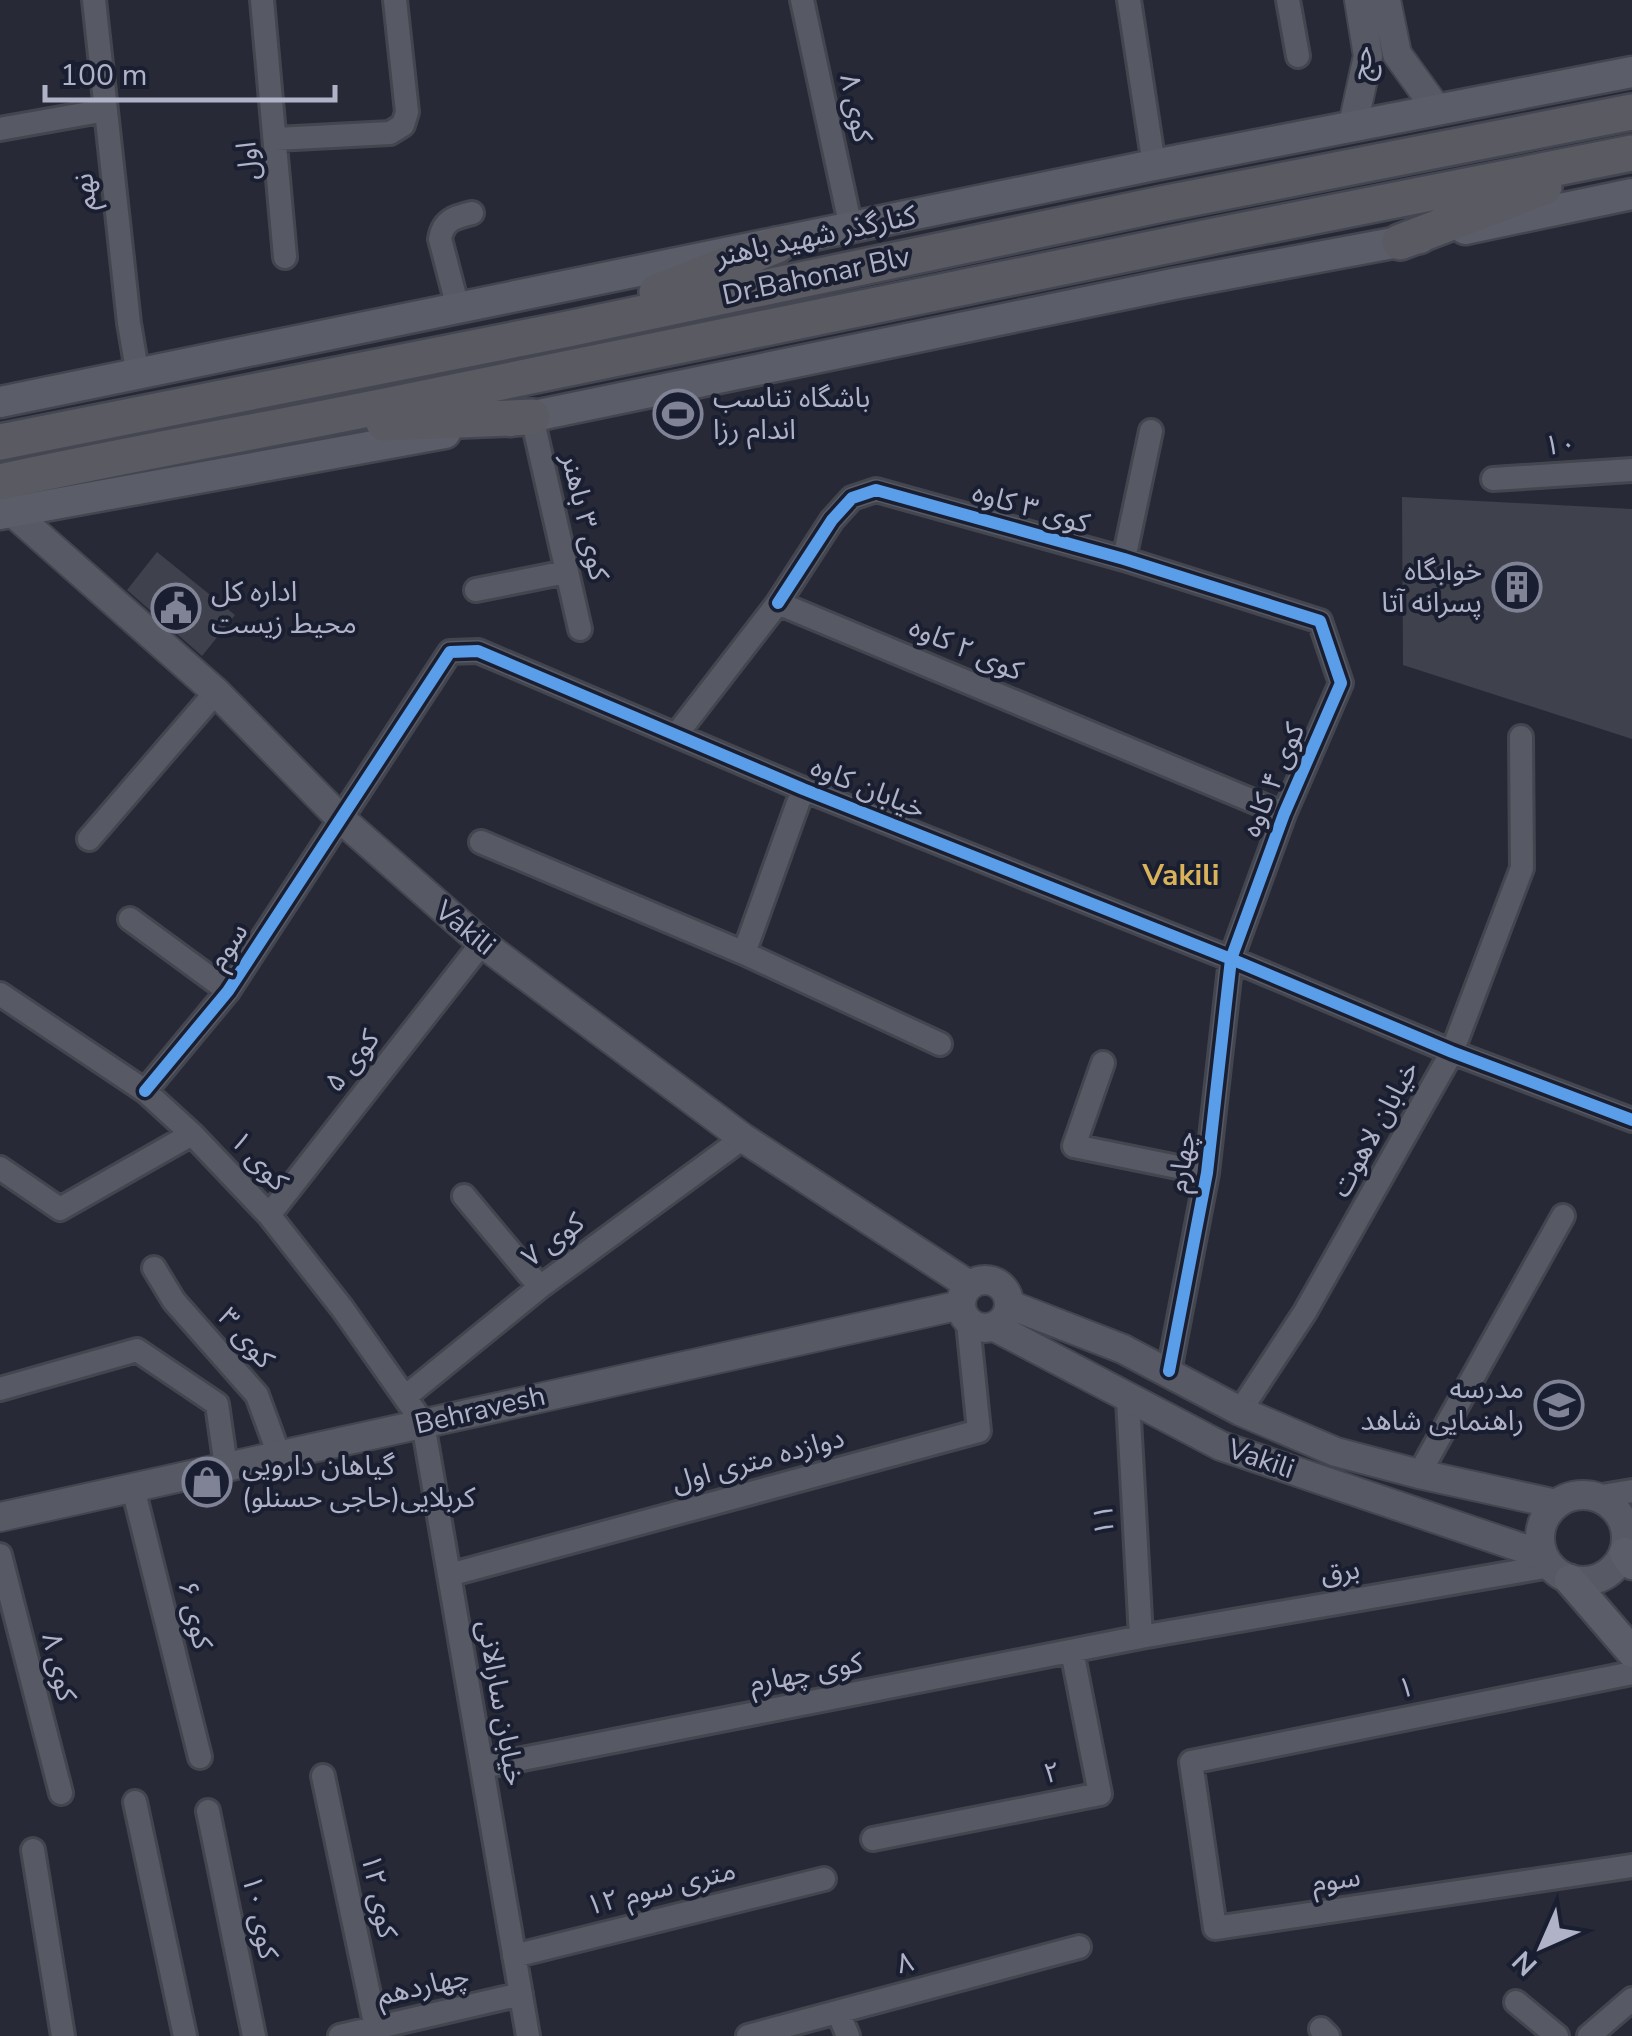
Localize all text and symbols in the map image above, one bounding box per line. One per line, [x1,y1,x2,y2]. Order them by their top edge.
scale bar [45,40,335,102]
street label: حج [1342,44,1383,82]
text: 100 m [60,55,147,96]
street label: کوی ۸ [830,70,882,146]
street label: اول [227,140,269,182]
street label: نهم [64,171,108,213]
street label: کنارگذر شهید باهنر [712,196,920,276]
street label: Dr.Bahonar Blv [719,237,914,314]
place label: باشگاه تناسب اندام رزا [713,379,870,450]
sports icon: باشگاه تناسب اندام رزا [652,388,704,440]
street label: ۱۰ [1543,425,1577,465]
street label: کوی ۳ باهنر [552,449,618,585]
street label: کوی ۳ کاوه [968,473,1094,543]
place label: خوابگاه پسرانه آتا [1381,552,1482,622]
building icon: خوابگاه پسرانه آتا [1491,561,1543,613]
place label: اداره کل محیط زیست [211,573,357,643]
public building icon: اداره کل محیط زیست [150,582,202,634]
street label: کوی ۲ کاوه [903,608,1029,690]
street label: کوی ۴ کاوه [1232,717,1314,843]
street label: خیابان کاوه [805,748,931,828]
district label: Vakili [1142,855,1219,896]
street label: Vakili [426,891,503,964]
street label: سوم [199,915,258,977]
street label: کوی ۵ [316,1022,389,1100]
street label: خیابان لاهوت [1322,1054,1428,1204]
street label: کوی ۱ [221,1123,297,1200]
street label: چهارم [1159,1129,1206,1195]
street label: کوی ۷ [514,1204,592,1276]
street label: کوی ۳ [209,1299,283,1377]
place label: مدرسه راهنمایی شاهد [1361,1370,1524,1440]
street label: Behravesh [411,1377,549,1443]
school or university icon: مدرسه راهنمایی شاهد [1533,1379,1585,1431]
street label: دوازده متری اول [667,1419,849,1501]
street label: Vakili [1222,1430,1299,1488]
place label: گیاهان دارویی کربلایی(حاجی حسنلو) [242,1447,476,1517]
shop icon: گیاهان دارویی کربلایی(حاجی حسنلو) [181,1456,233,1508]
street label: ۱۱ [1084,1503,1124,1537]
street label: برق [1317,1550,1363,1594]
street label: کوی ۶ [168,1577,222,1654]
street label: خیابان سارالانی [468,1617,534,1789]
street label: کوی ۸ [32,1629,86,1706]
street label: کوی چهارم [746,1643,867,1704]
street label: ۱ [1395,1668,1417,1708]
street label: ۲ [1041,1753,1063,1793]
street label: کوی ۱۲ [352,1850,407,1942]
street label: ۱۲ متری سوم [582,1851,740,1926]
street label: سوم [1309,1858,1363,1903]
street label: کوی ۱۰ [233,1871,288,1963]
north arrow [1492,1896,1592,1996]
text: N [1504,1942,1546,1984]
street label: ۸ [892,1943,918,1983]
street label: چهاردهم [373,1957,473,2017]

